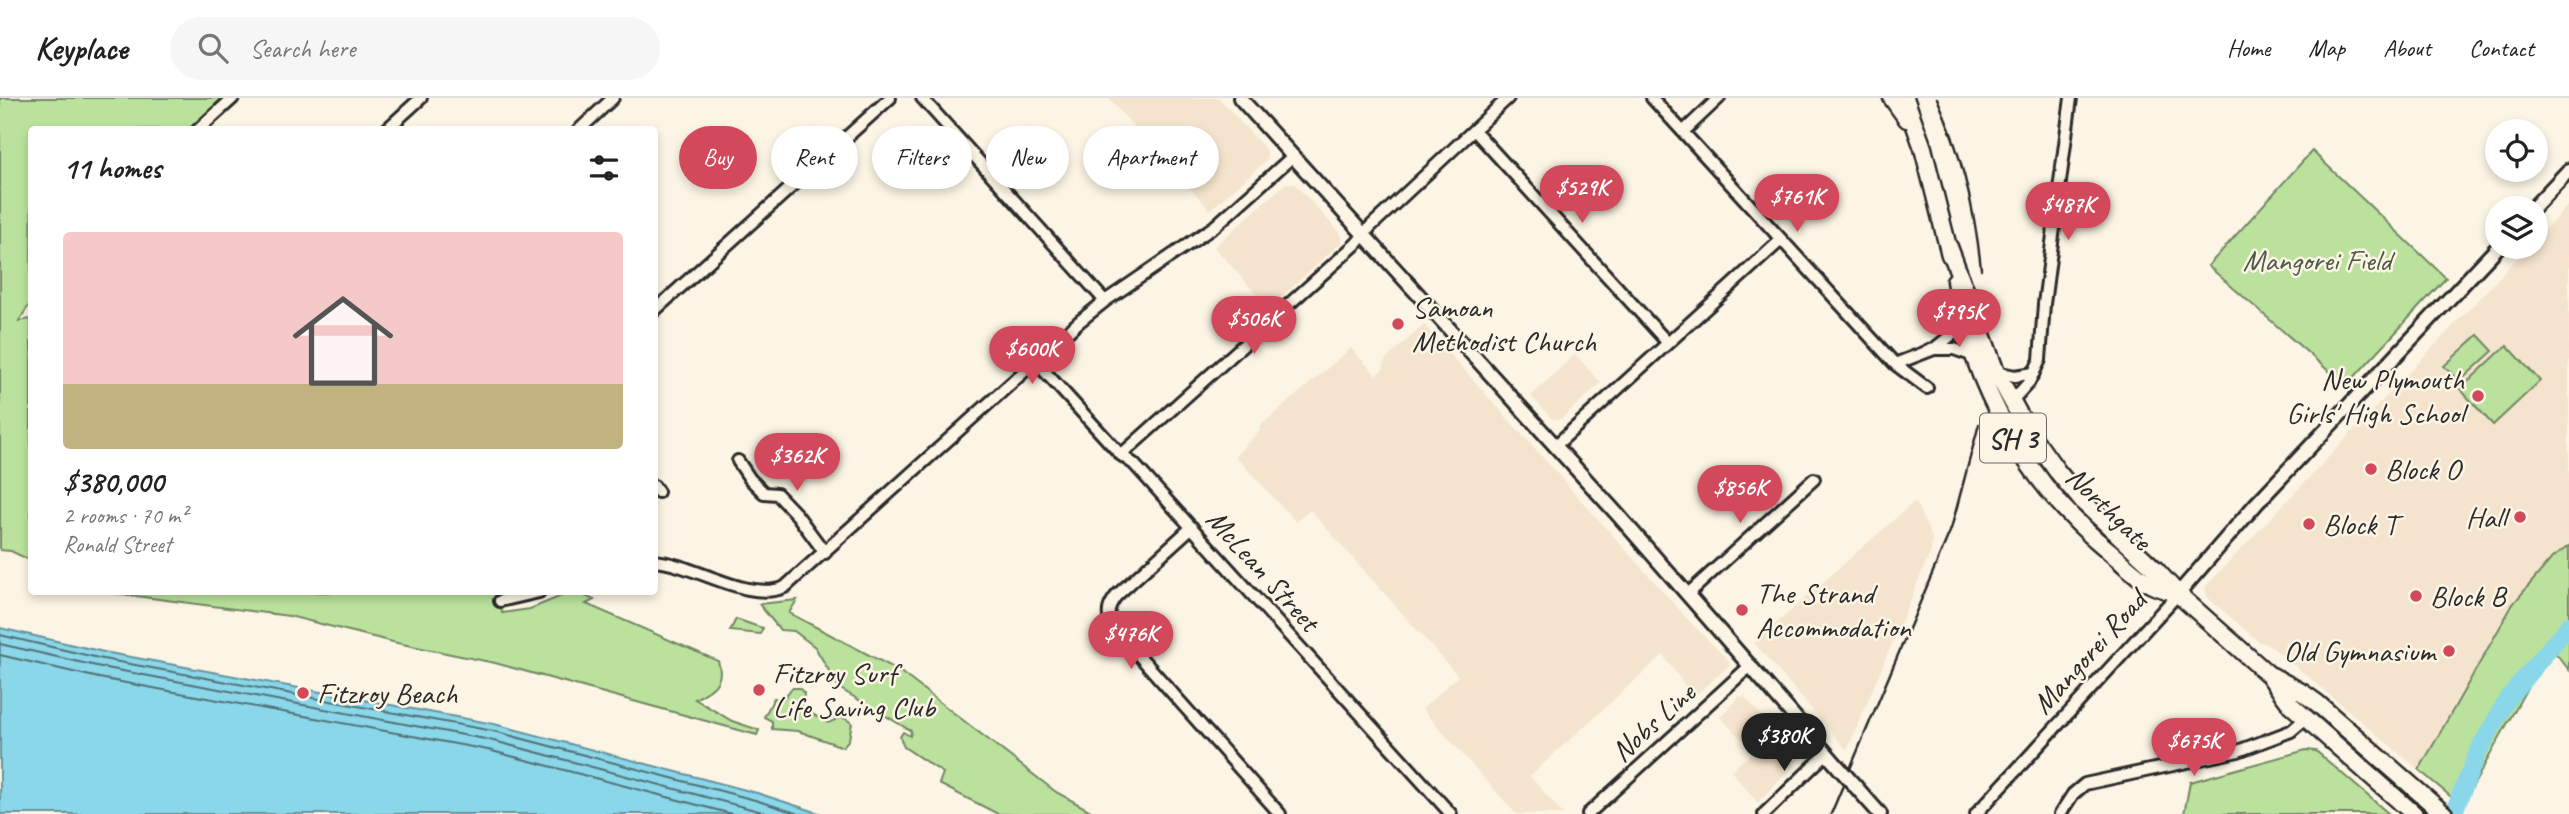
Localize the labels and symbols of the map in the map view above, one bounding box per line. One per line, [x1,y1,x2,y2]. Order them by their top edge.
pin: $529K [1533,166,1631,225]
pin: $761K [1748,174,1846,234]
pin: $487K [2019,183,2117,242]
park label: Mangorei Field [2243,241,2396,279]
place label: Samoan Methodist Church [1412,288,1597,360]
pin: $795K [1910,289,2008,349]
pin: $506K [1205,296,1303,356]
marker: Samoan Methodist Church [1390,316,1406,332]
pin: $600K [983,327,1081,386]
place label: New Plymouth Girls' High School [2286,360,2469,432]
marker: New Plymouth Girls' High School [2470,388,2486,404]
road number: SH 3 [1980,414,2046,462]
pin: $362K [748,434,846,493]
place label: Block O [2385,450,2463,488]
street label: Northgate [2058,458,2162,560]
marker: Block O [2363,461,2379,477]
pin: $856K [1691,466,1789,525]
place label: Hall [2466,498,2511,536]
street label: McLean Street [1198,501,1330,641]
place label: Block T [2323,505,2404,543]
marker: Hall [2512,509,2528,525]
marker: Block T [2301,516,2317,532]
place label: The Strand Accommodation [1756,574,1912,646]
place label: Block B [2430,577,2508,615]
street label: Mangorei Road [2024,579,2157,722]
marker: Block B [2408,588,2424,604]
marker: The Strand Accommodation [1734,602,1750,618]
pin: $476K [1082,612,1180,671]
place label: Old Gymnasium [2283,632,2437,670]
marker: Old Gymnasium [2441,643,2457,659]
place label: Fitzroy Surf Life Saving Club [773,654,937,726]
street label: Nobs Line [1603,673,1705,770]
place label: Fitzroy Beach [317,674,458,712]
marker: Fitzroy Surf Life Saving Club [751,682,767,698]
marker: Fitzroy Beach [295,685,311,701]
pin: $380K [1735,714,1833,773]
pin: $675K [2145,718,2243,778]

